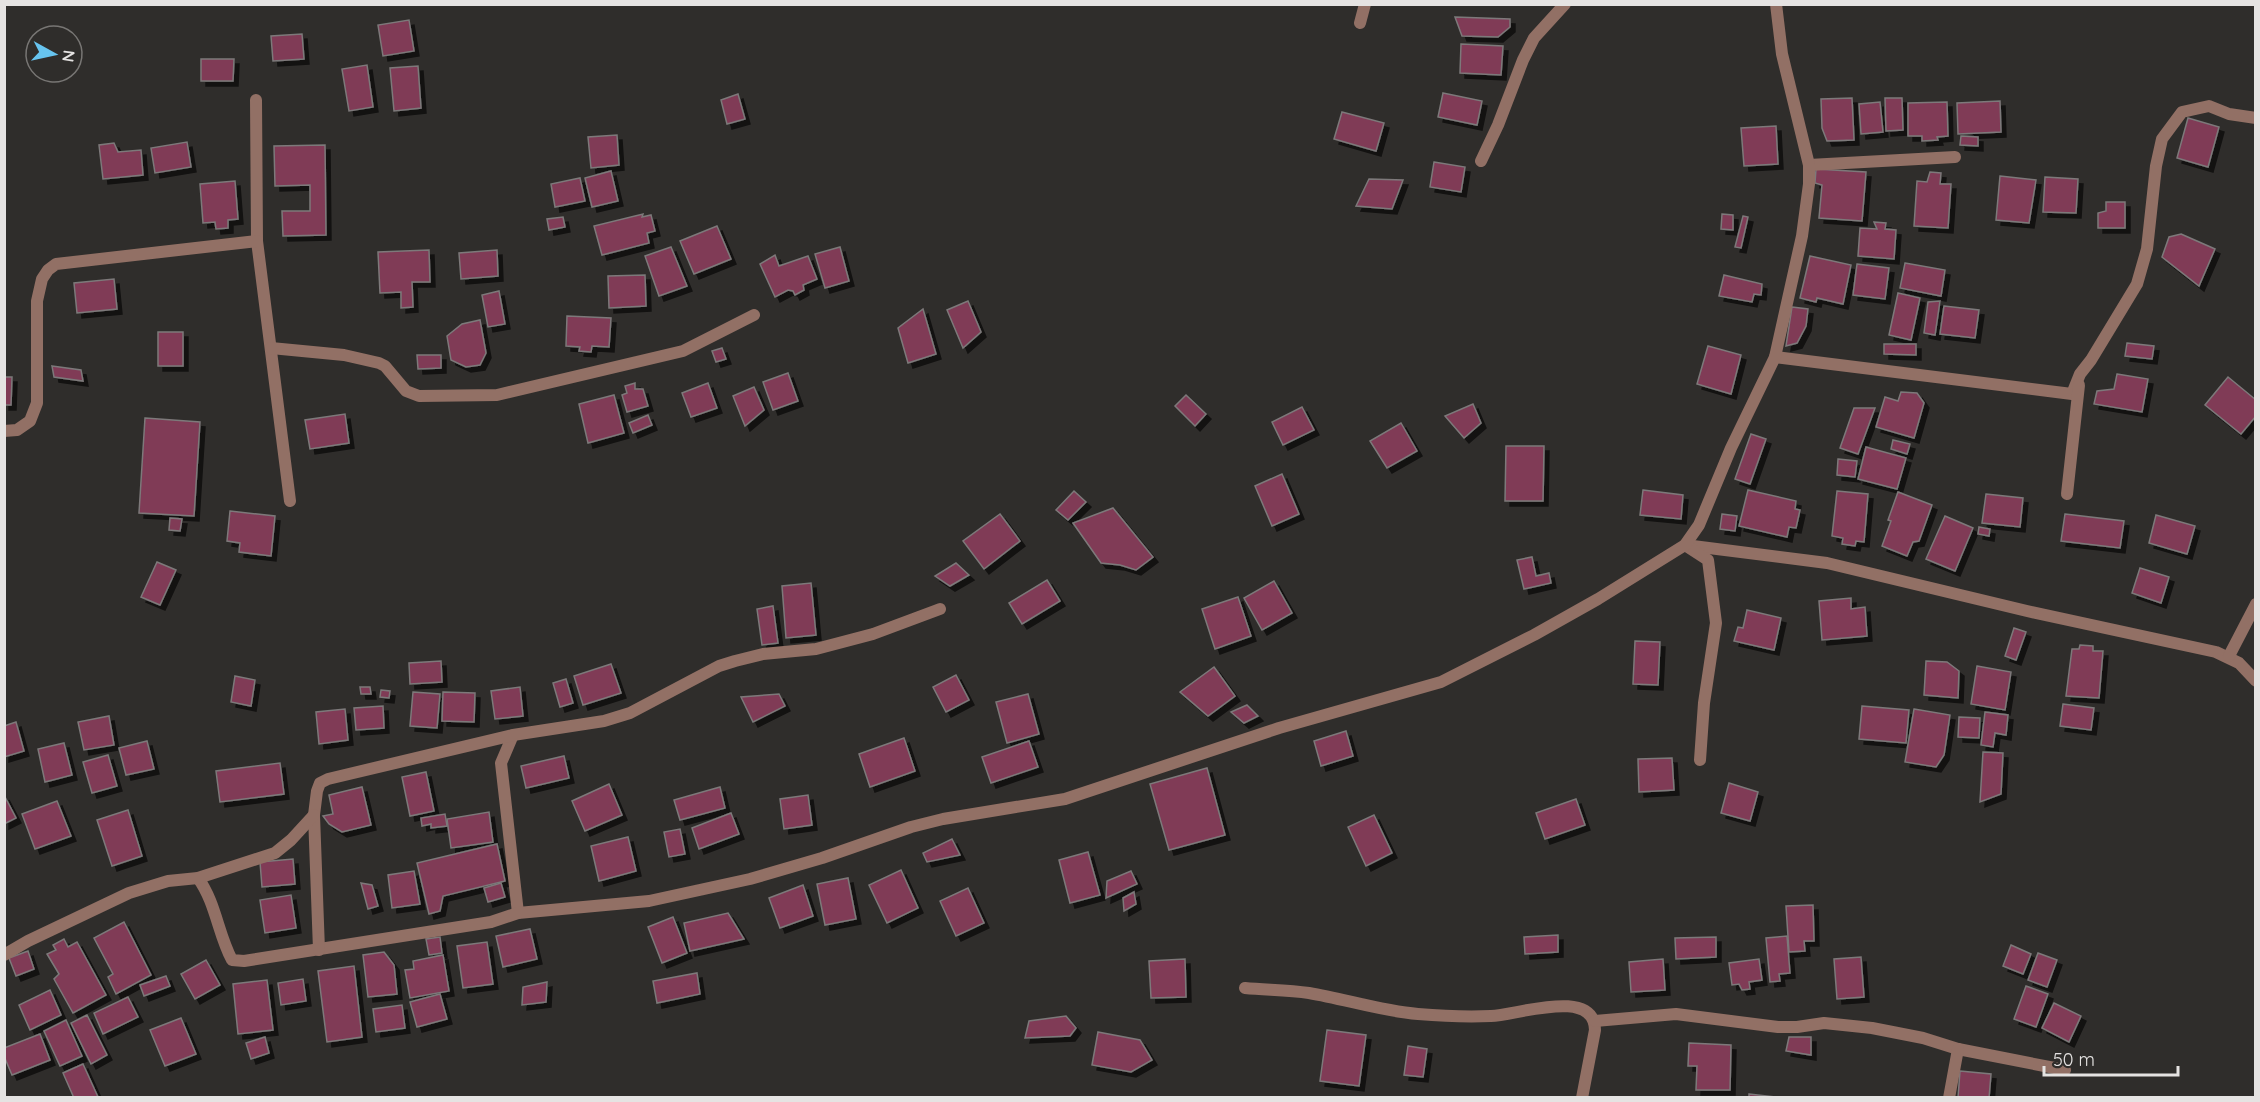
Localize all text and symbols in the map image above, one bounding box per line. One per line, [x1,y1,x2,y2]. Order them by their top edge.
north arrow [24,24,84,84]
text: N [58,49,80,63]
scale bar [2044,1039,2178,1077]
text: 50 m [2053,1048,2095,1071]

